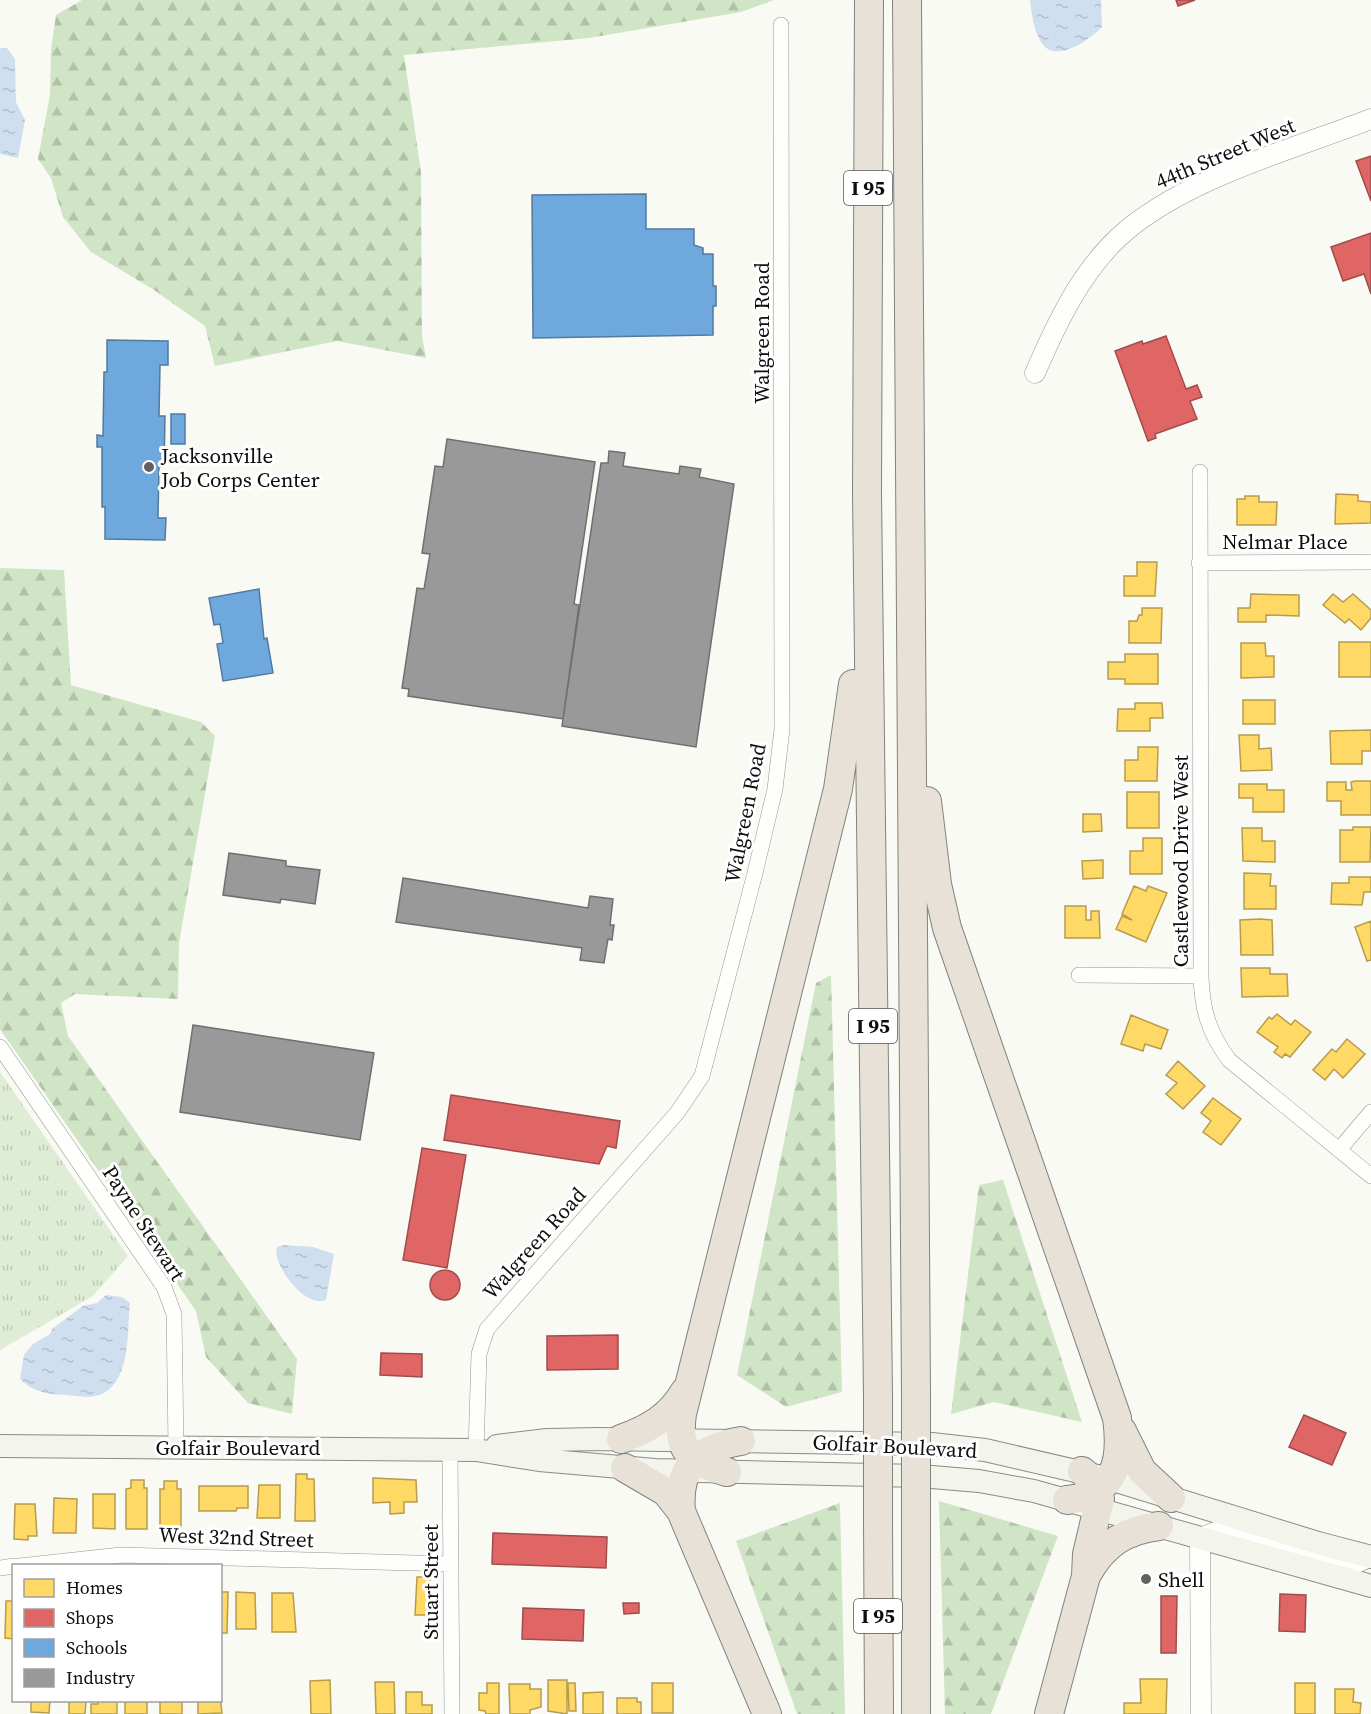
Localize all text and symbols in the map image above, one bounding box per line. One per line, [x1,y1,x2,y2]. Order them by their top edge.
street label: 44th Street West [1151,110,1300,196]
road number: I 95 [844,171,892,205]
street label: Walgreen Road [747,262,776,404]
place label: Jacksonville Job Corps Center [160,441,320,494]
marker: Jacksonville Job Corps Center [142,460,156,474]
street label: Nelmar Place [1222,527,1348,556]
street label: Walgreen Road [717,741,773,885]
street label: Castlewood Drive West [1166,755,1195,967]
road number: I 95 [849,1009,897,1043]
street label: Payne Stewart [96,1160,192,1286]
street label: Walgreen Road [476,1181,592,1305]
street label: Golfair Boulevard [812,1427,978,1465]
street label: Golfair Boulevard [155,1433,321,1462]
street label: West 32nd Street [158,1520,314,1554]
street label: Stuart Street [416,1524,445,1640]
legend [12,1564,222,1702]
place label: Shell [1158,1565,1204,1594]
marker: Shell [1139,1572,1153,1586]
text: Homes [66,1575,123,1600]
road number: I 95 [854,1599,902,1633]
text: Shops [66,1605,114,1630]
text: Schools [66,1635,128,1660]
text: Industry [66,1665,136,1690]

